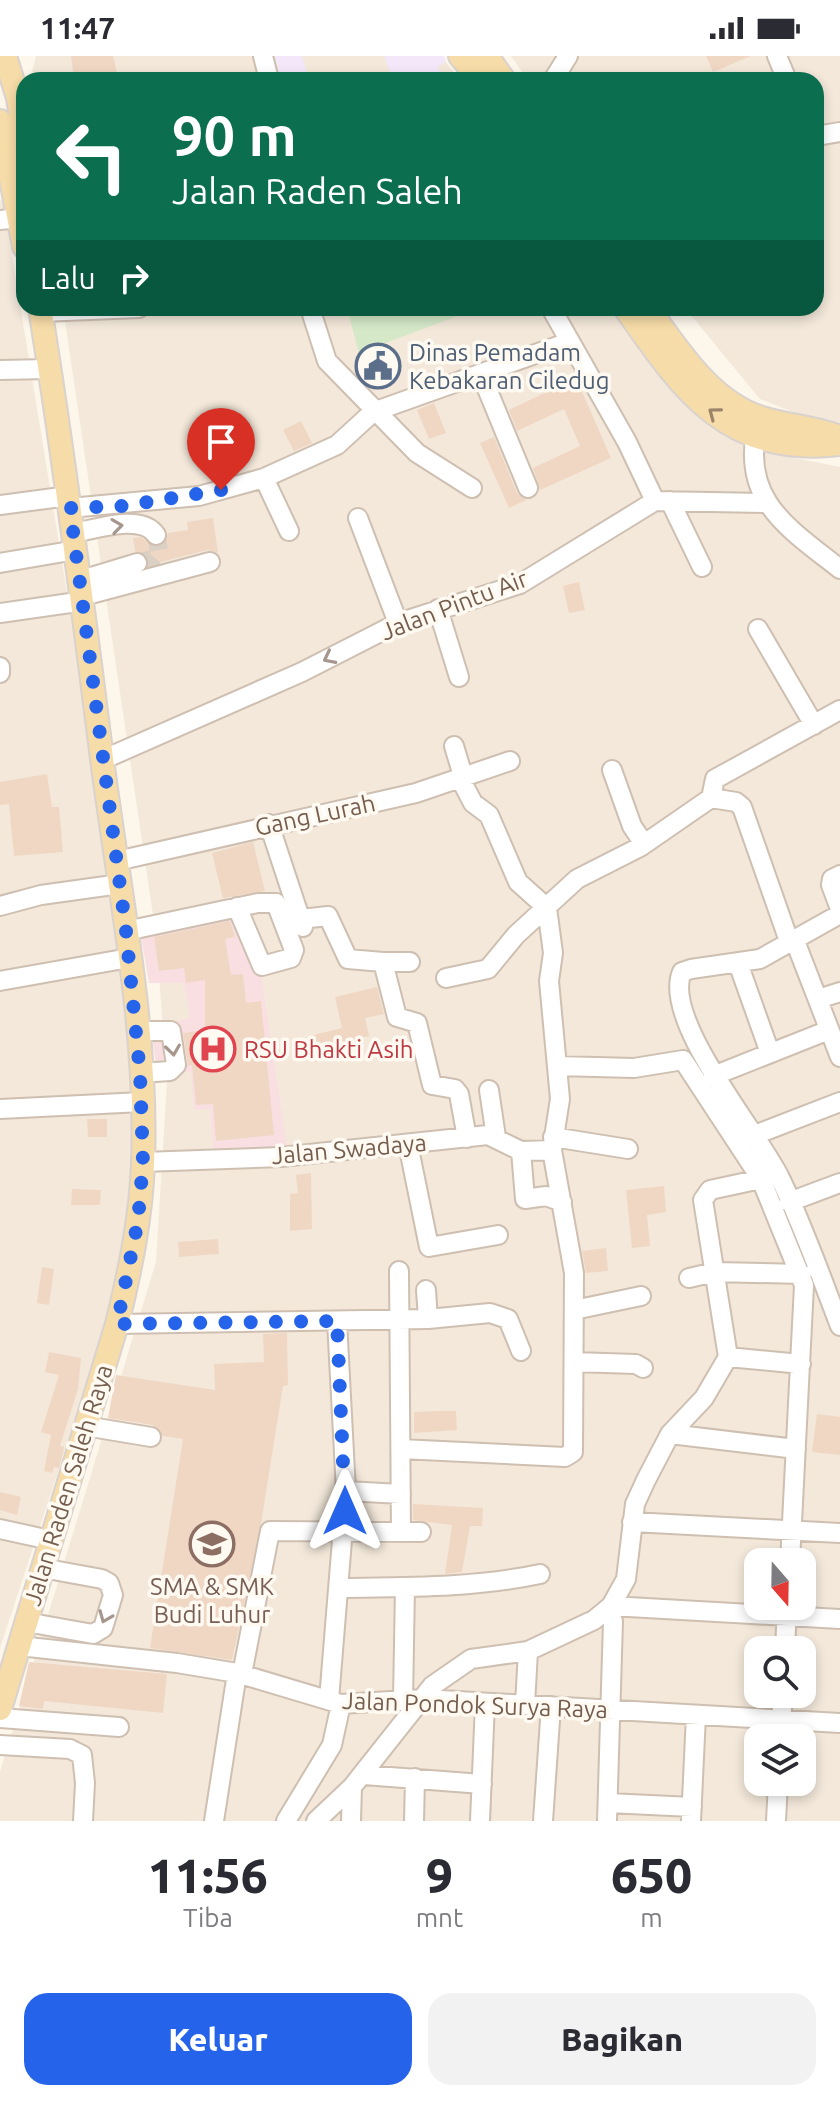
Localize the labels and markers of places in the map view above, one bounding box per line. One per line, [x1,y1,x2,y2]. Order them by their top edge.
place label: Dinas Pemadam Kebakaran Ciledug [409,339,610,394]
public building icon: Dinas Pemadam Kebakaran Ciledug [354,342,402,390]
pin [187,408,255,490]
hospital icon: RSU Bhakti Asih [189,1025,237,1073]
place label: RSU Bhakti Asih [244,1036,413,1063]
school or university icon: SMA & SMK Budi Luhur [188,1520,236,1568]
place label: SMA & SMK Budi Luhur [150,1573,274,1628]

